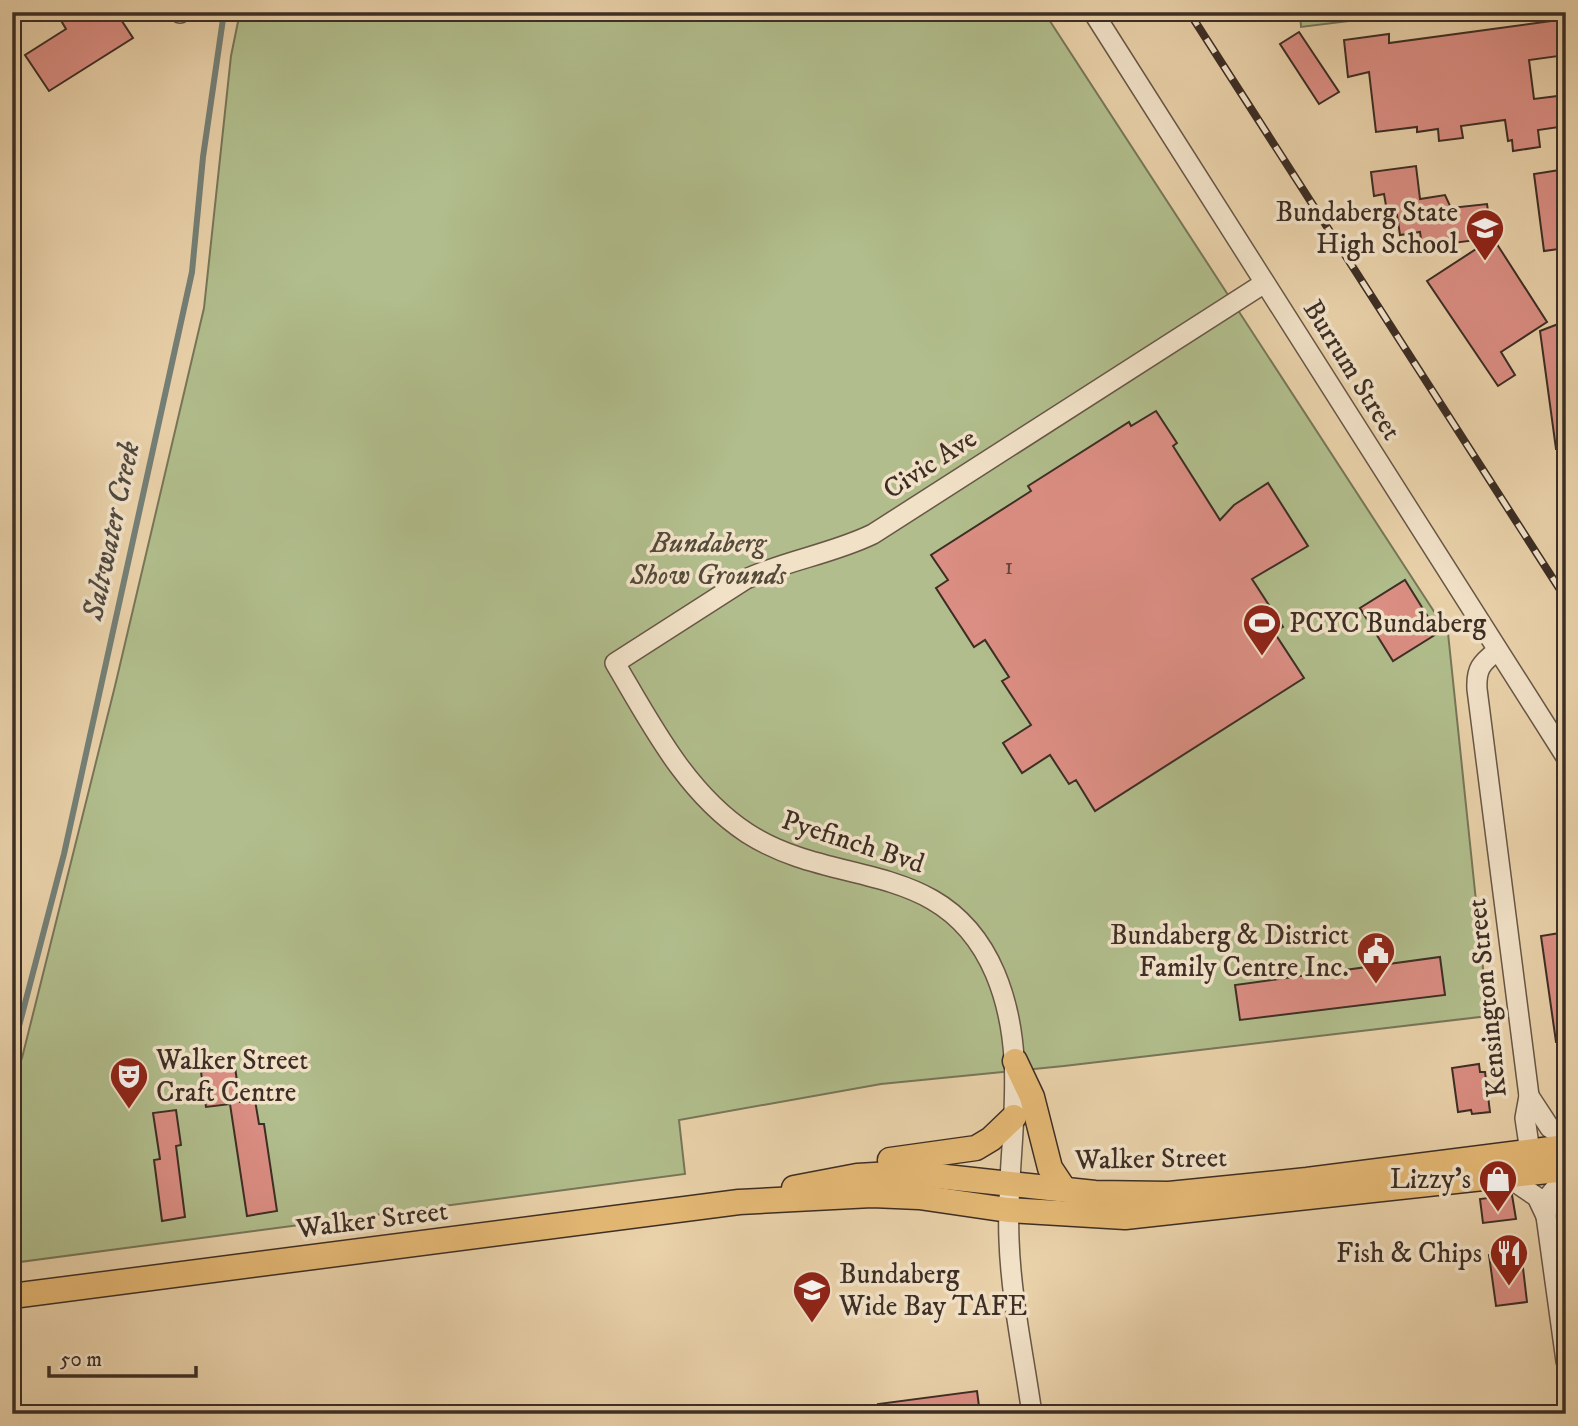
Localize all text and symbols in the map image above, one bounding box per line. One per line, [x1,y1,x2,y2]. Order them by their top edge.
place label: Bundaberg State High School [1275,195,1459,262]
school or university icon: Bundaberg State High School [1464,207,1506,262]
street label: Burrum Street [1295,293,1409,447]
street label: Civic Ave [877,421,983,507]
water label: Saltwater Creek [75,438,149,625]
park label: Bundaberg Show Grounds [629,526,786,593]
house number: 1 [1005,552,1013,582]
sports icon: PCYC Bundaberg [1241,602,1283,657]
place label: PCYC Bundaberg [1289,606,1486,641]
street label: Pyefinch Bvd [777,802,929,882]
street label: Kensington Street [1459,897,1515,1099]
place label: Bundaberg & District Family Centre Inc. [1110,918,1349,985]
public building icon: Bundaberg & District Family Centre Inc. [1355,930,1397,985]
place label: Walker Street Craft Centre [155,1043,308,1110]
theatre icon: Walker Street Craft Centre [108,1055,150,1110]
street label: Walker Street [1074,1140,1227,1178]
shop icon: Lizzy's [1477,1158,1519,1213]
place label: Lizzy's [1390,1162,1471,1197]
street label: Walker Street [293,1193,450,1247]
restaurant icon: Fish & Chips [1488,1232,1530,1287]
place label: Fish & Chips [1336,1236,1482,1271]
place label: Bundaberg Wide Bay TAFE [838,1257,1027,1324]
school or university icon: Bundaberg Wide Bay TAFE [791,1269,833,1324]
scale bar [49,1335,196,1379]
text: 50 m [60,1347,102,1373]

